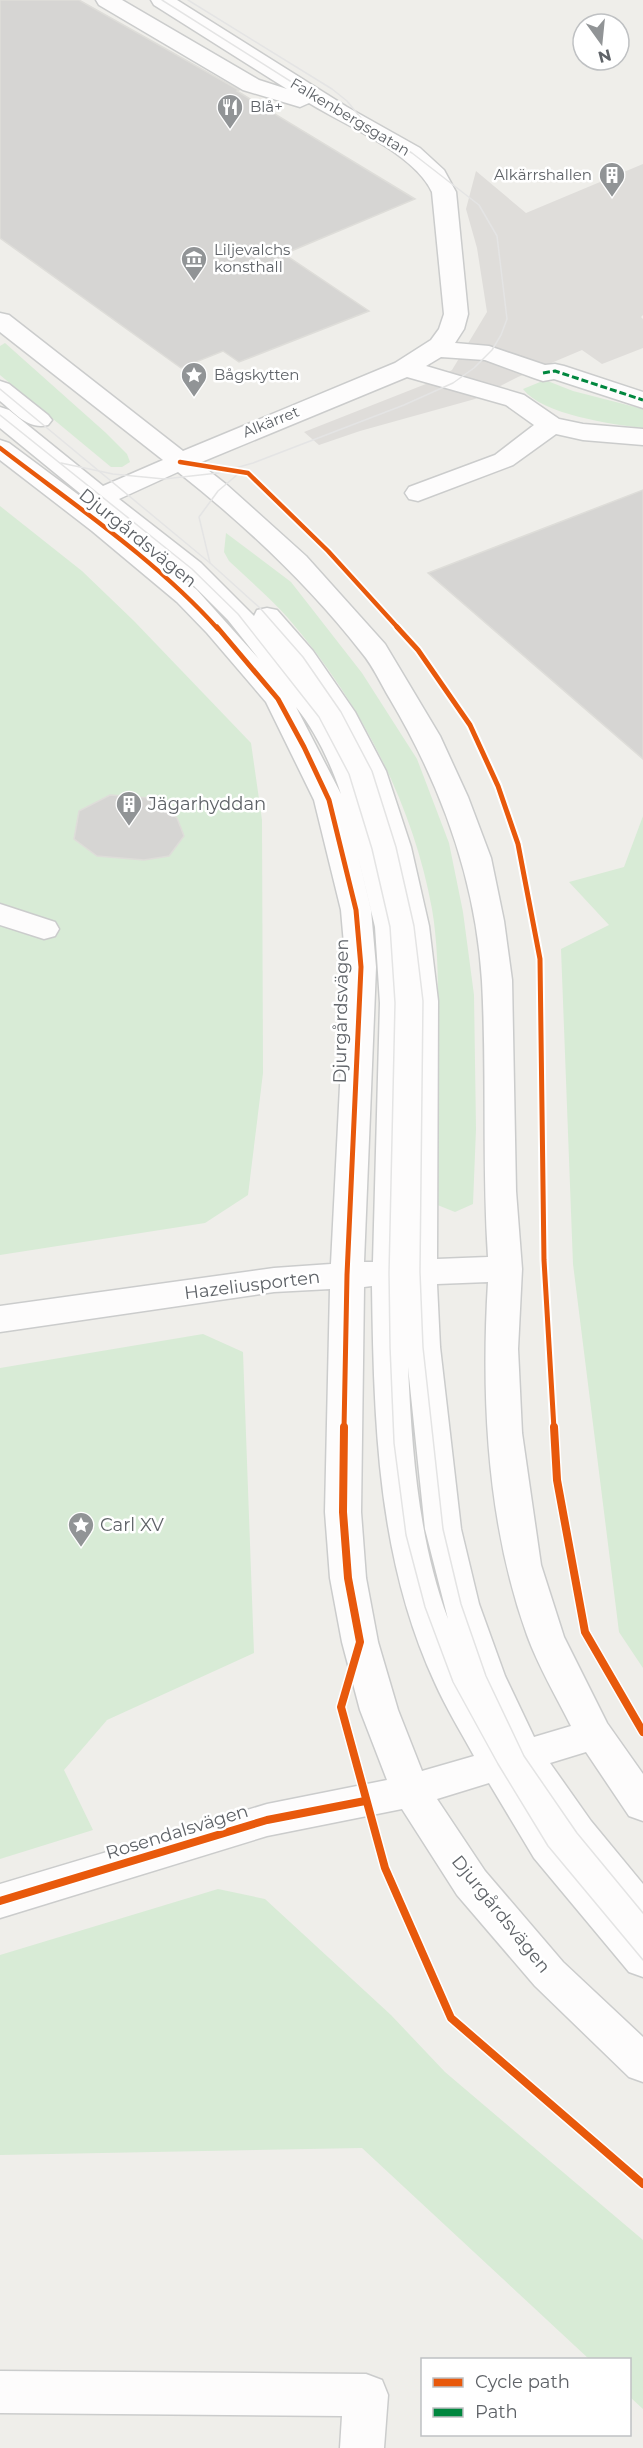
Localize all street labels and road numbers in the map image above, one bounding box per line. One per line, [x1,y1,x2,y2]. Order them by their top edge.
street label: Falkenbergsgatan [287,73,414,160]
street label: Alkärret [240,402,302,441]
street label: Djurgårdsvägen [75,484,201,592]
street label: Djurgårdsvägen [329,938,353,1084]
street label: Hazeliusporten [183,1266,321,1304]
street label: Rosendalsvägen [103,1800,251,1864]
street label: Djurgårdsvägen [447,1851,555,1977]

